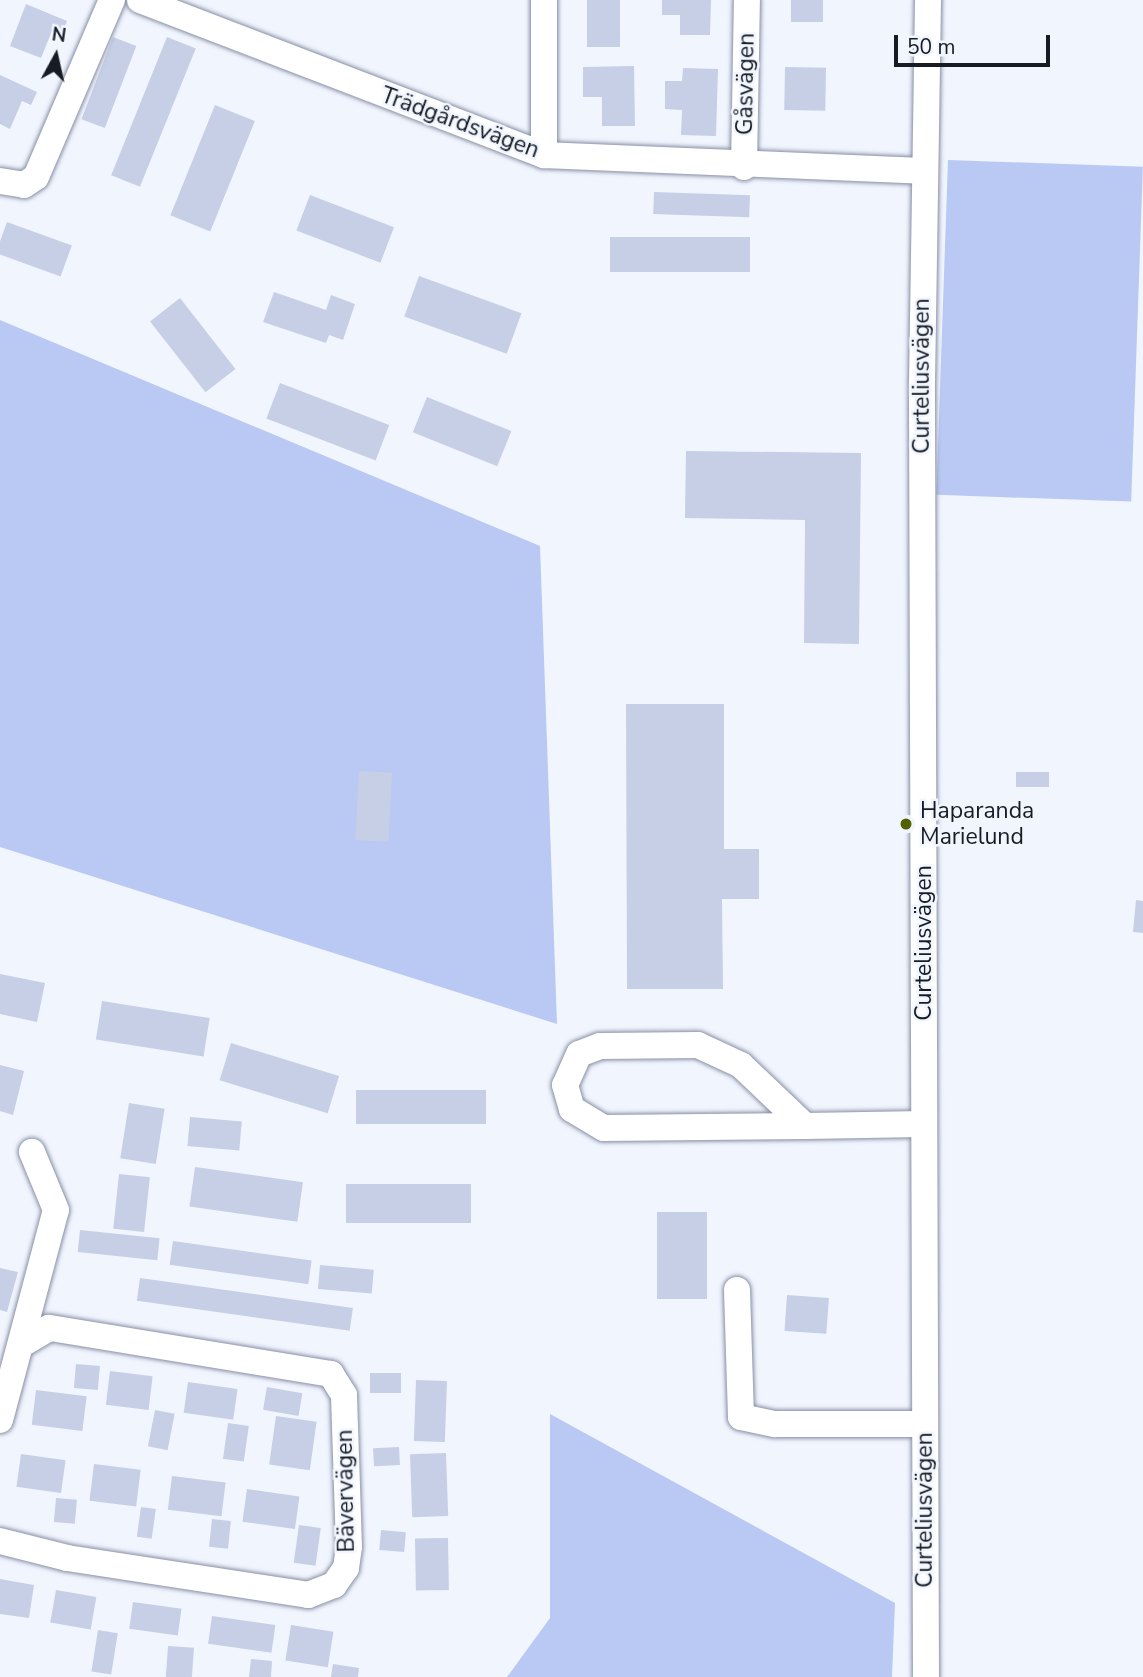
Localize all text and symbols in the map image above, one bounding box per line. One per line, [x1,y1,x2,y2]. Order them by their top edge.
north arrow [21,21,91,91]
text: N [50,21,68,49]
scale bar [898,21,1054,65]
street label: Gåsvägen [731,33,761,135]
text: 50 m [907,33,956,61]
street label: Trädgårdsvägen [377,82,543,164]
street label: Curteliusvägen [908,298,936,454]
place label: Haparanda Marielund [920,797,1034,851]
marker: Haparanda Marielund [898,816,914,832]
street label: Curteliusvägen [910,865,938,1021]
street label: Bävervägen [331,1429,361,1553]
street label: Curteliusvägen [911,1432,939,1588]

